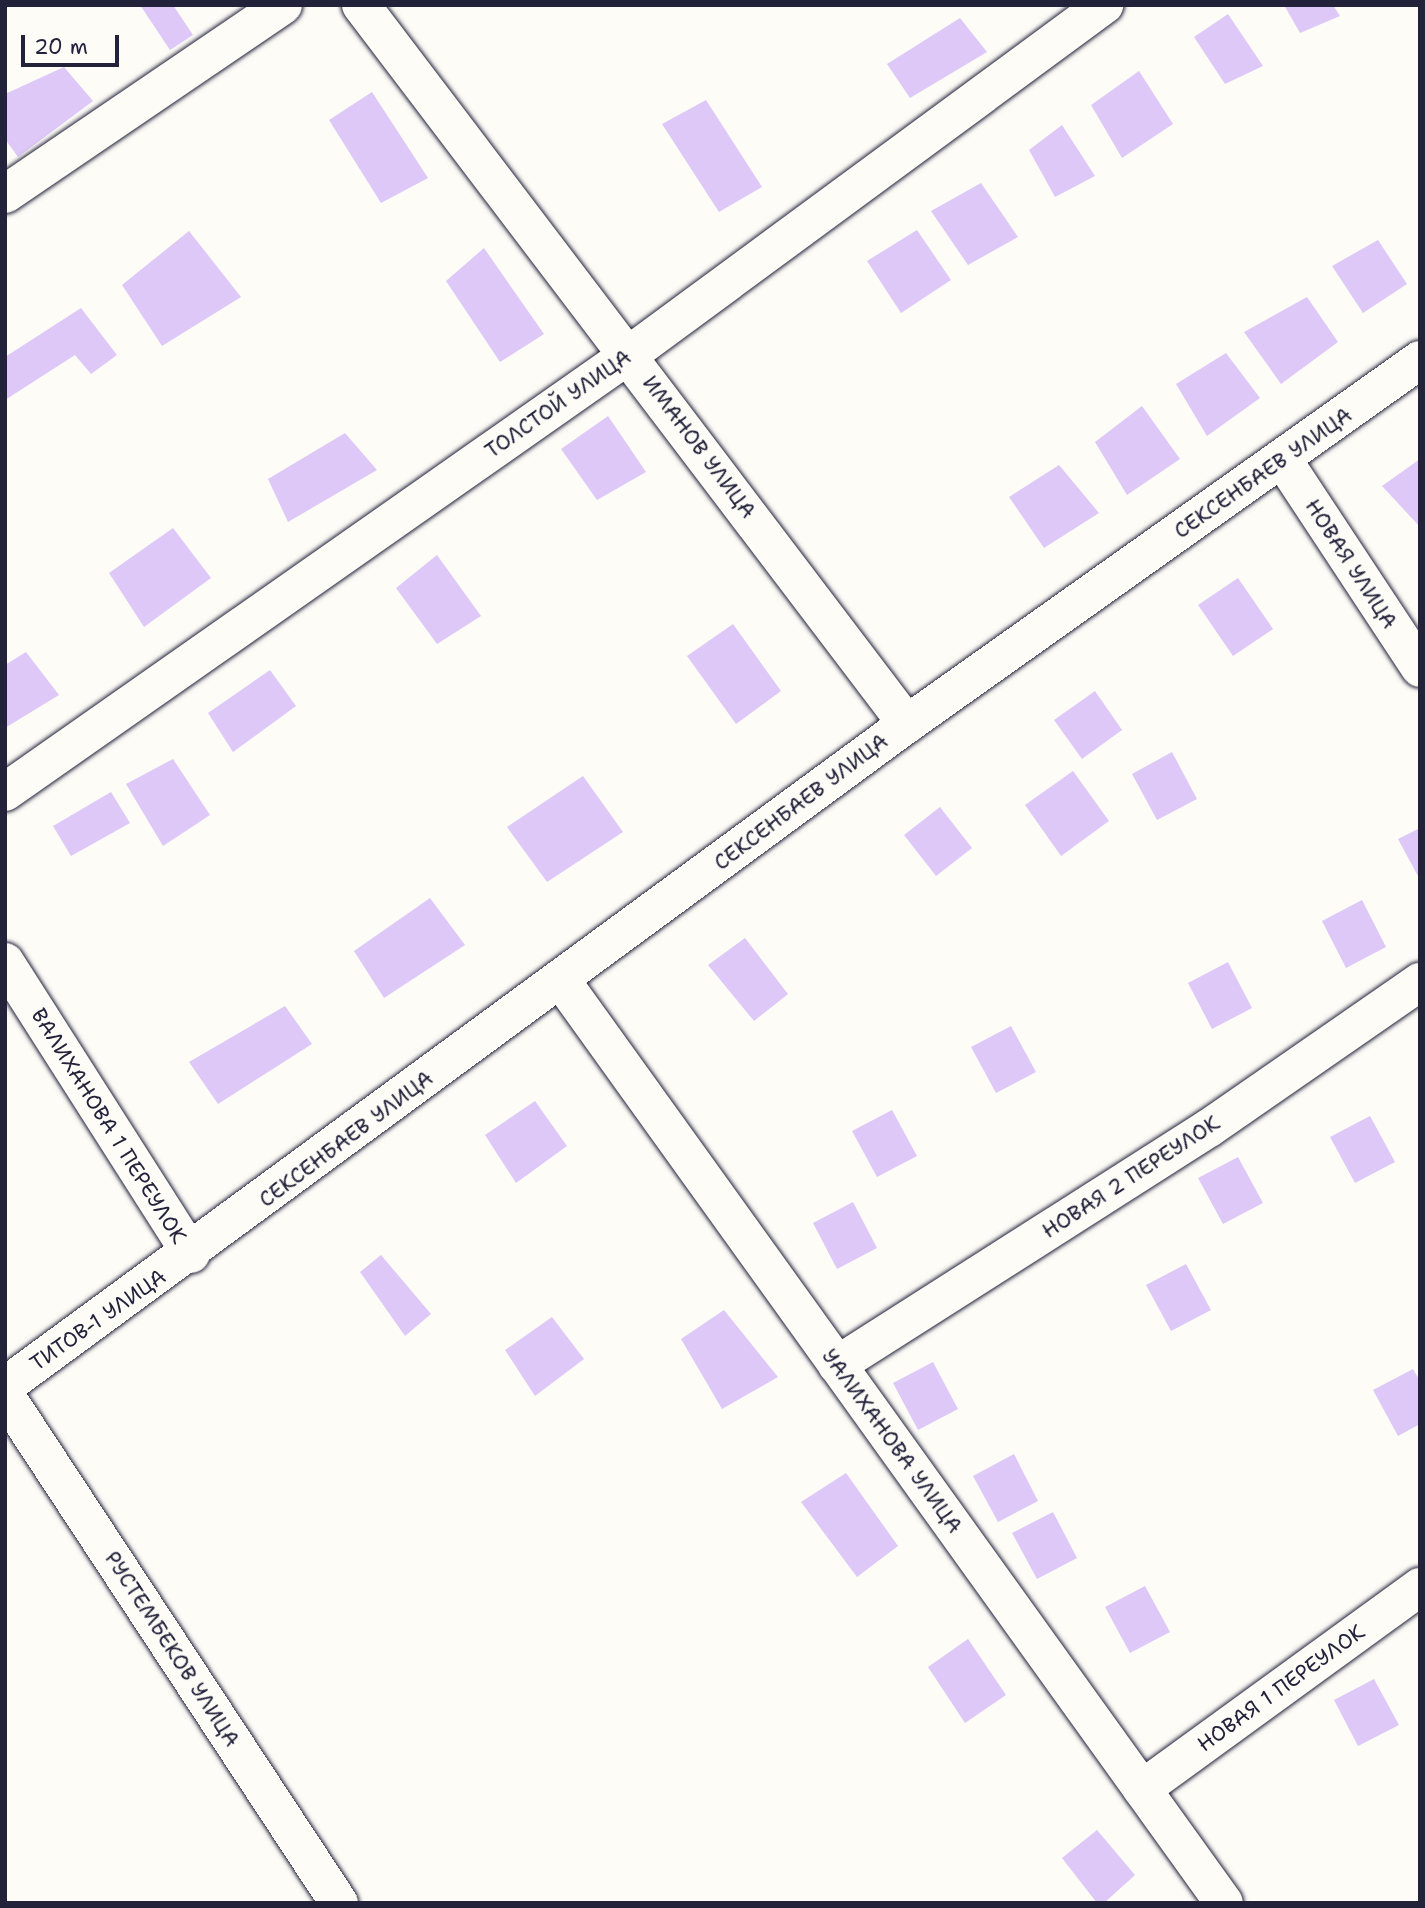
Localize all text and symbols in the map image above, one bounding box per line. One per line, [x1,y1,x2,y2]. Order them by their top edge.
scale bar [24,21,122,65]
text: 20 m [34,33,88,61]
street label: ТОЛСТОЙ УЛИЦА [480,344,636,464]
street label: ИМАНОВ УЛИЦА [637,371,761,523]
street label: СЕКСЕНБАЕВ УЛИЦА [1169,402,1357,544]
street label: НОВАЯ УЛИЦА [1300,495,1402,633]
street label: СЕКСЕНБАЕВ УЛИЦА [709,728,893,876]
street label: ВАЛИХАНОВА 1 ПЕРЕУЛОК [26,1004,192,1248]
street label: СЕКСЕНБАЕВ УЛИЦА [254,1065,438,1213]
street label: НОВАЯ 2 ПЕРЕУЛОК [1038,1110,1224,1244]
street label: ТИТОВ-1 УЛИЦА [25,1264,171,1376]
street label: УАЛИХАНОВА УЛИЦА [817,1344,967,1538]
street label: РУСТЕМБЕКОВ УЛИЦА [99,1547,245,1751]
street label: НОВАЯ 1 ПЕРЕУЛОК [1192,1619,1370,1757]

